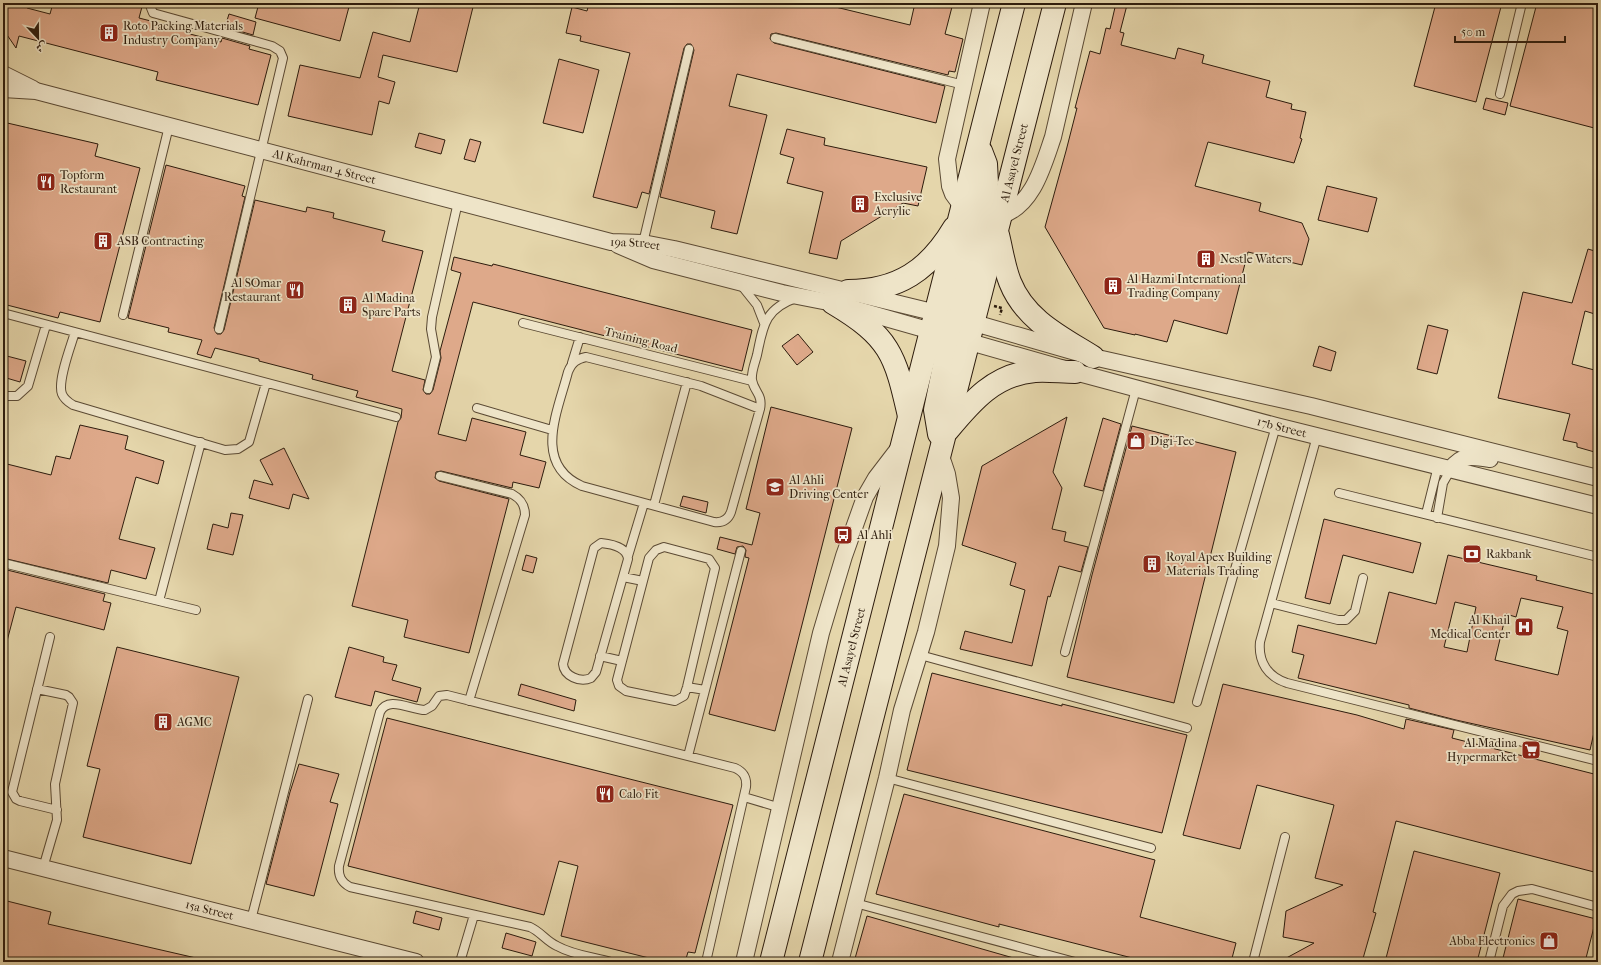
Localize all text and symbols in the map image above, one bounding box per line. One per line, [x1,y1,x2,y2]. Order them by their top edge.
north arrow [18,18,58,58]
scale bar [1455,18,1565,44]
place label: Roto Packing Materials Industry Company [123,19,243,47]
building icon: Roto Packing Materials Industry Company [98,22,120,44]
text: 50 m [1461,25,1485,39]
text: ش [34,39,49,55]
street label: Al Asayel Street [997,121,1031,205]
street label: Al Kahrman 4 Street [270,146,378,187]
place label: Topform Restaurant [60,168,118,196]
restaurant icon: Topform Restaurant [35,171,57,193]
place label: Exclusive Acrylic [873,190,922,218]
building icon: Exclusive Acrylic [849,193,871,215]
building icon: ASB Contracting [92,230,114,252]
place label: ASB Contracting [116,234,204,248]
street label: 19a Street [610,235,662,253]
building icon: Nestle Waters [1195,248,1217,270]
place label: Nestle Waters [1220,252,1292,266]
place label: Al Hazmi International Trading Company [1126,272,1247,300]
building icon: Al Hazmi International Trading Company [1102,275,1124,297]
place label: Al SOmar Restaurant [224,276,282,304]
restaurant icon: Al SOmar Restaurant [284,279,306,301]
place label: Al Madina Spare Parts [361,291,421,319]
building icon: Al Madina Spare Parts [337,294,359,316]
street label: Training Road [603,324,679,356]
street label: 17b Street [1256,414,1309,441]
shop icon: Digi-Tec [1125,430,1147,452]
place label: Digi-Tec [1150,434,1194,448]
place label: Al Ahli Driving Center [788,473,869,501]
school or university icon: Al Ahli Driving Center [764,476,786,498]
bus stop icon: Al Ahli [832,524,854,546]
place label: Al Ahli [856,528,893,542]
bank icon: Rakbank [1461,543,1483,565]
place label: Rakbank [1486,547,1532,561]
place label: Royal Apex Building Materials Trading [1166,550,1272,578]
building icon: Royal Apex Building Materials Trading [1141,553,1163,575]
street label: Al Asayel Street [834,605,868,689]
place label: Al Khail Medical Center [1430,613,1511,641]
hospital icon: Al Khail Medical Center [1513,616,1535,638]
building icon: AGMC [152,711,174,733]
place label: AGMC [176,715,212,729]
place label: Al Madina Hypermarket [1447,736,1518,764]
supermarket icon: Al Madina Hypermarket [1520,739,1542,761]
restaurant icon: Calo Fit [594,783,616,805]
place label: Calo Fit [619,787,659,801]
street label: 15a Street [184,897,236,923]
shop icon: Abba Electronics [1538,930,1560,952]
place label: Abba Electronics [1448,934,1536,948]

